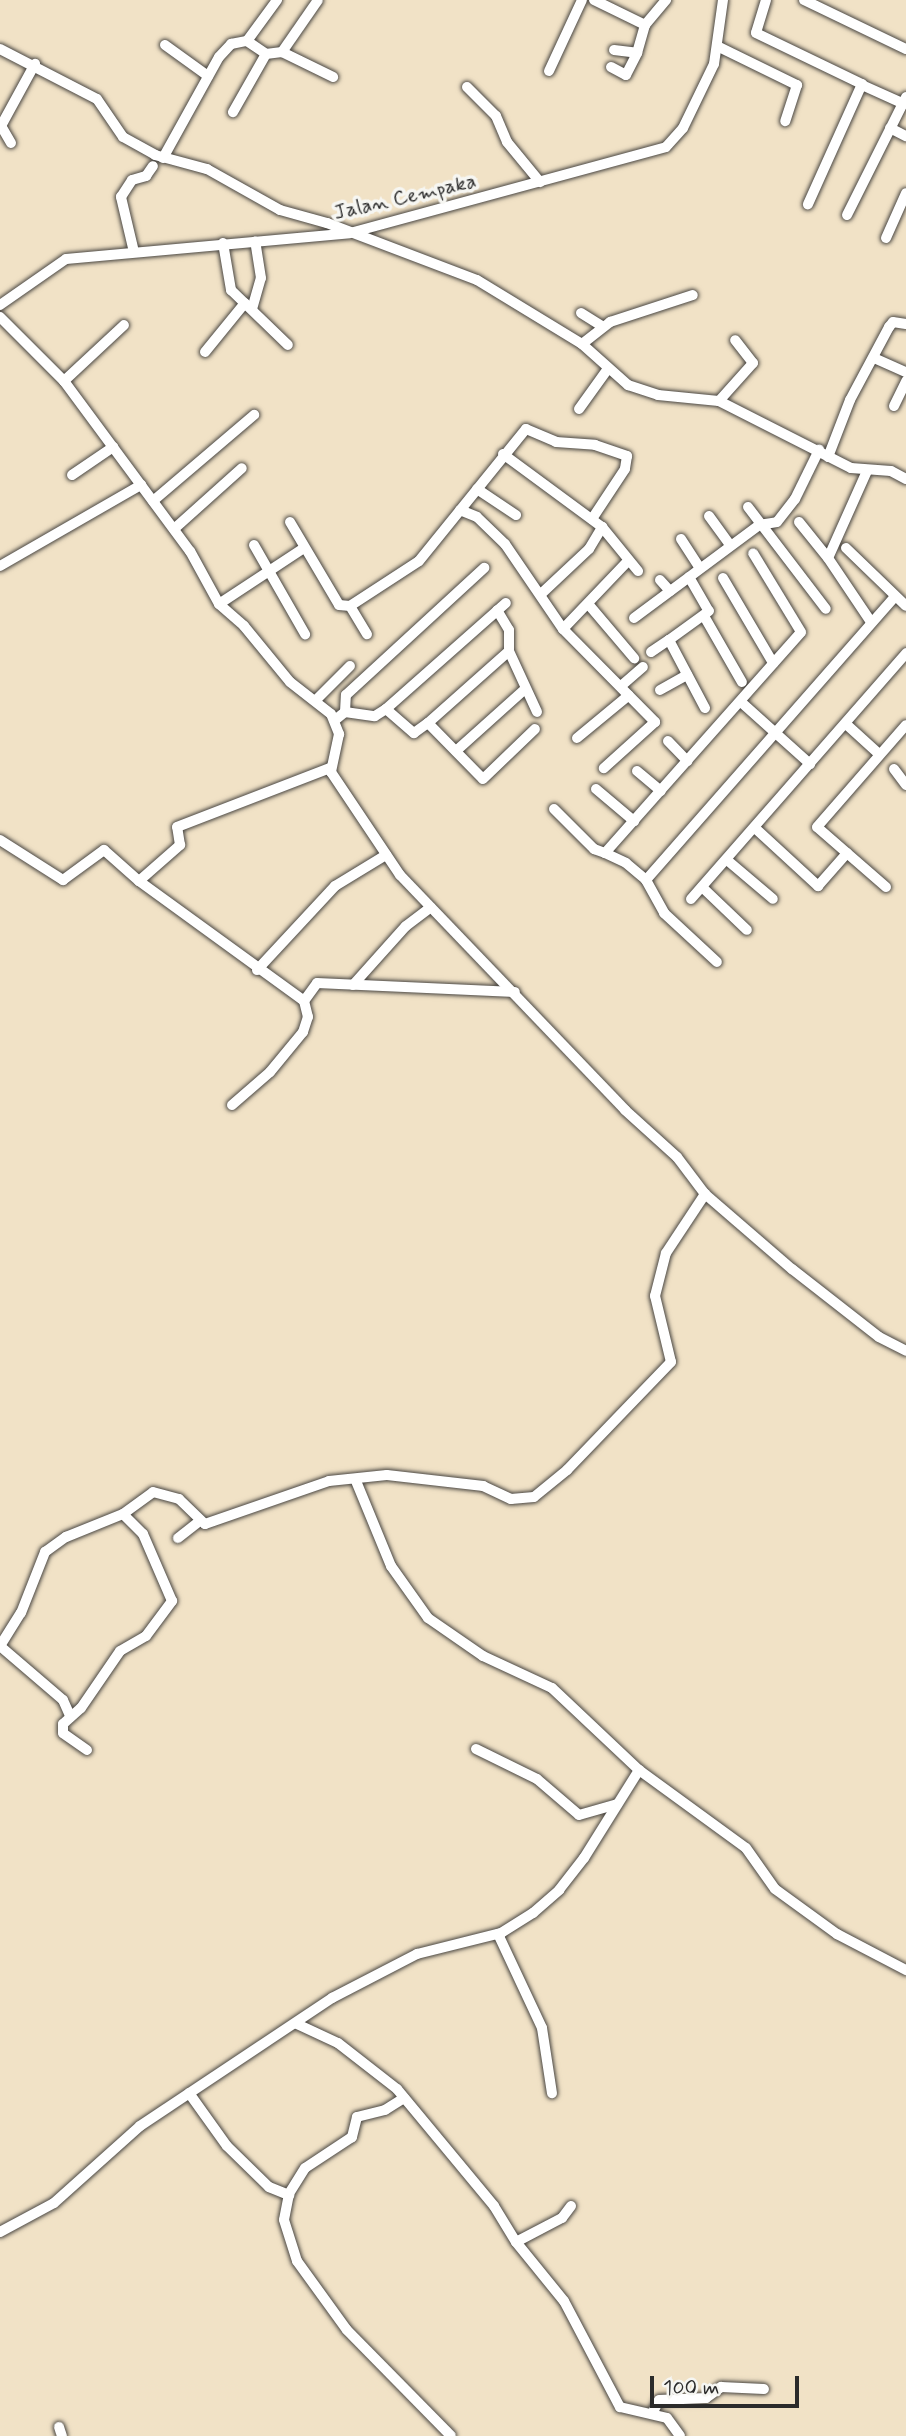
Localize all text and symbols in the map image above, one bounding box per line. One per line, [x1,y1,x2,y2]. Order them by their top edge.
street label: Jalan Cempaka [331,168,479,226]
scale bar [654,2362,803,2406]
text: 100 m [663,2374,719,2402]

